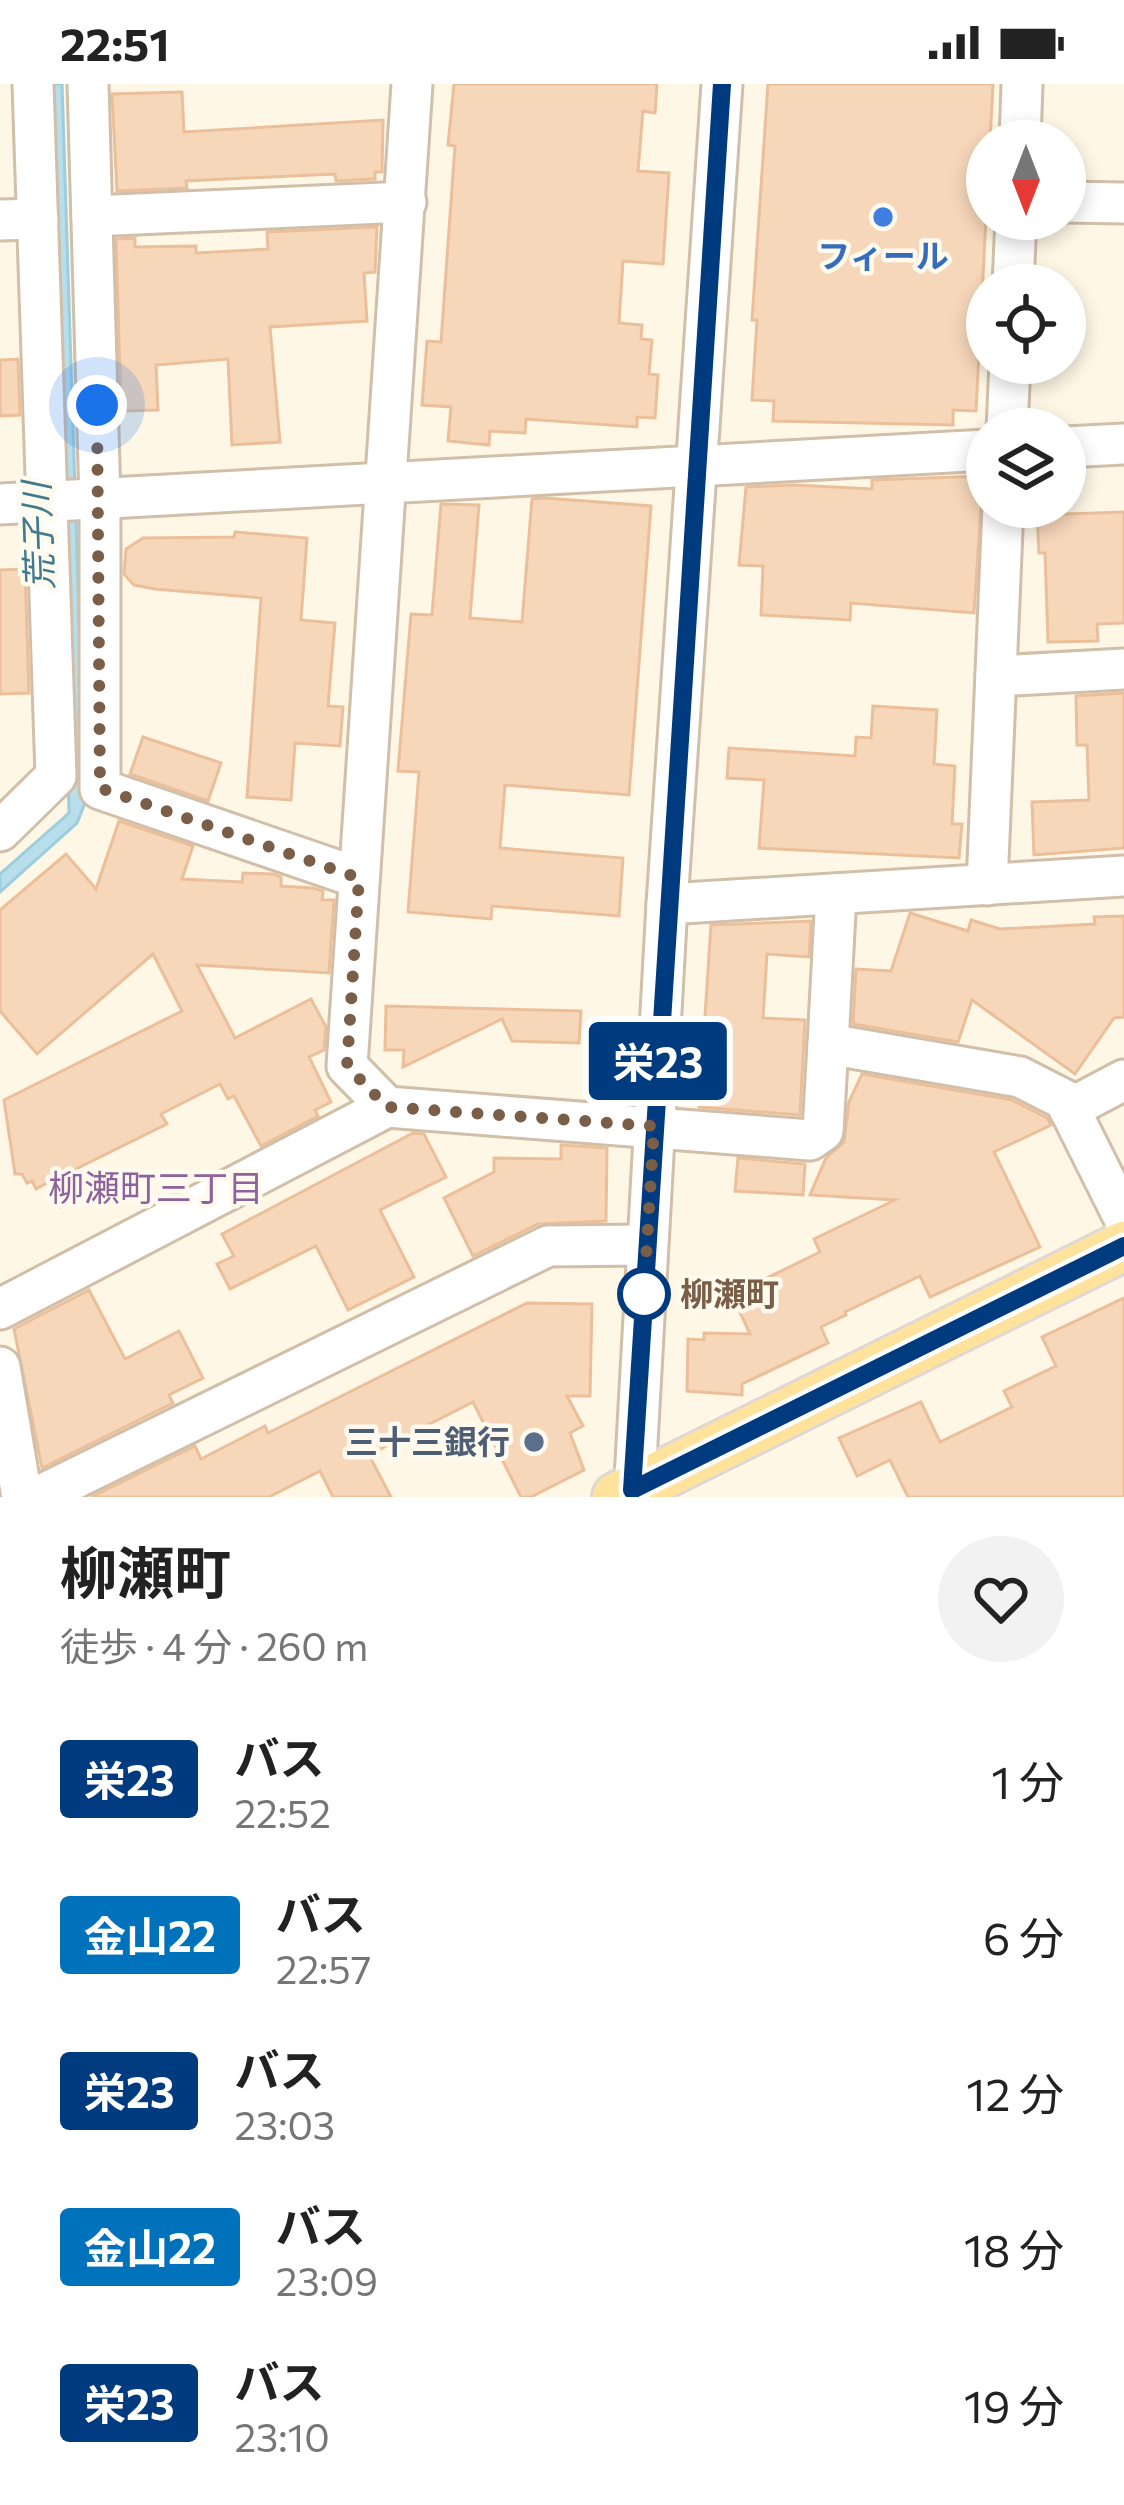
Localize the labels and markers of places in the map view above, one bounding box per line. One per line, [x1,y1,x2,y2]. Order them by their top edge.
marker: フィール [870,204,896,230]
place label: フィール [817,234,949,275]
marker: 柳瀬町 [619,1269,669,1319]
place label: 柳瀬町 [680,1272,779,1313]
place label: 三十三銀行 [345,1420,510,1461]
marker: 三十三銀行 [521,1429,547,1455]

